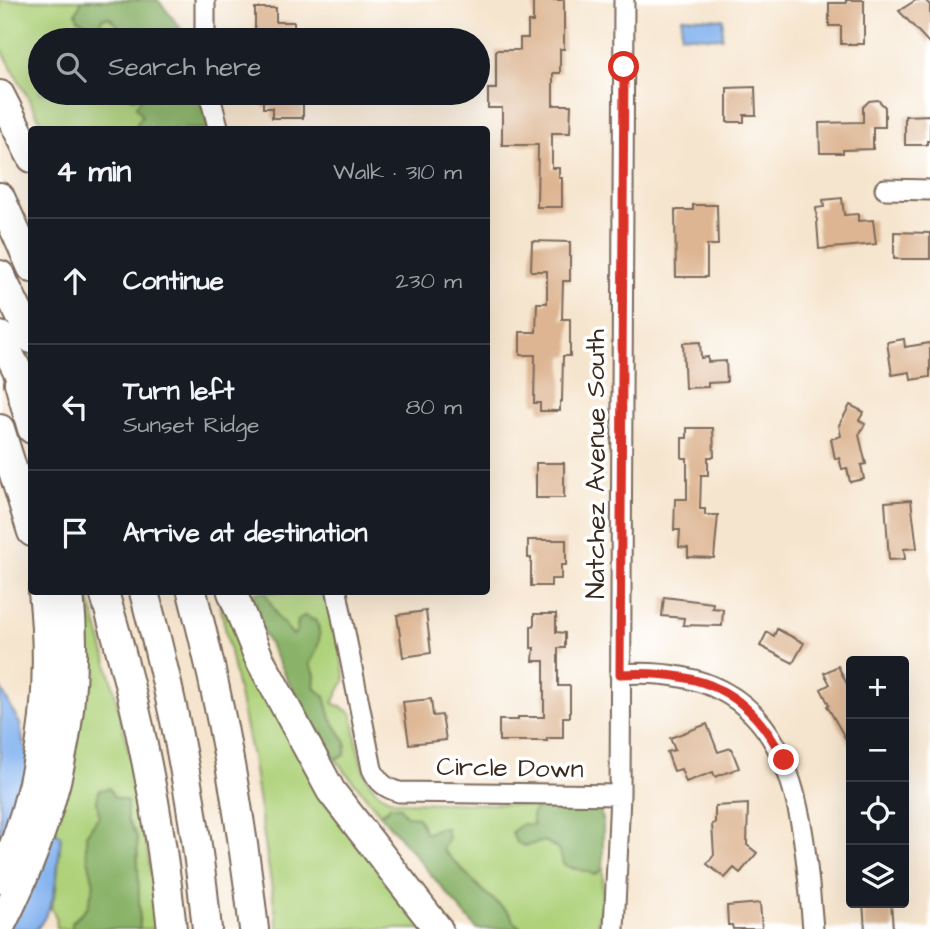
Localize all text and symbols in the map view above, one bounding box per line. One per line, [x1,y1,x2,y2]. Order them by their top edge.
search box [28,28,490,105]
icon: search [52,48,90,86]
text: Search here [108,49,261,85]
route start [608,51,639,82]
text: 4 min [56,151,131,193]
text: Walk · 310 m [333,156,462,188]
icon: ahead [56,262,94,300]
text: Continue [123,263,224,299]
text: 230 m [396,265,462,297]
street label: Natchez Avenue South [578,329,614,599]
text: Turn left [123,373,234,409]
icon: left [56,388,94,426]
text: 80 m [405,391,462,423]
text: Sunset Ridge [123,409,259,441]
icon: arrive [56,514,94,552]
text: Arrive at destination [123,515,368,551]
map controls [846,656,909,908]
button: + [846,656,909,719]
button: − [846,719,909,782]
route end [768,744,799,775]
street label: Circle Down [436,749,584,787]
button: locate [846,782,909,845]
button: layers [846,845,909,908]

